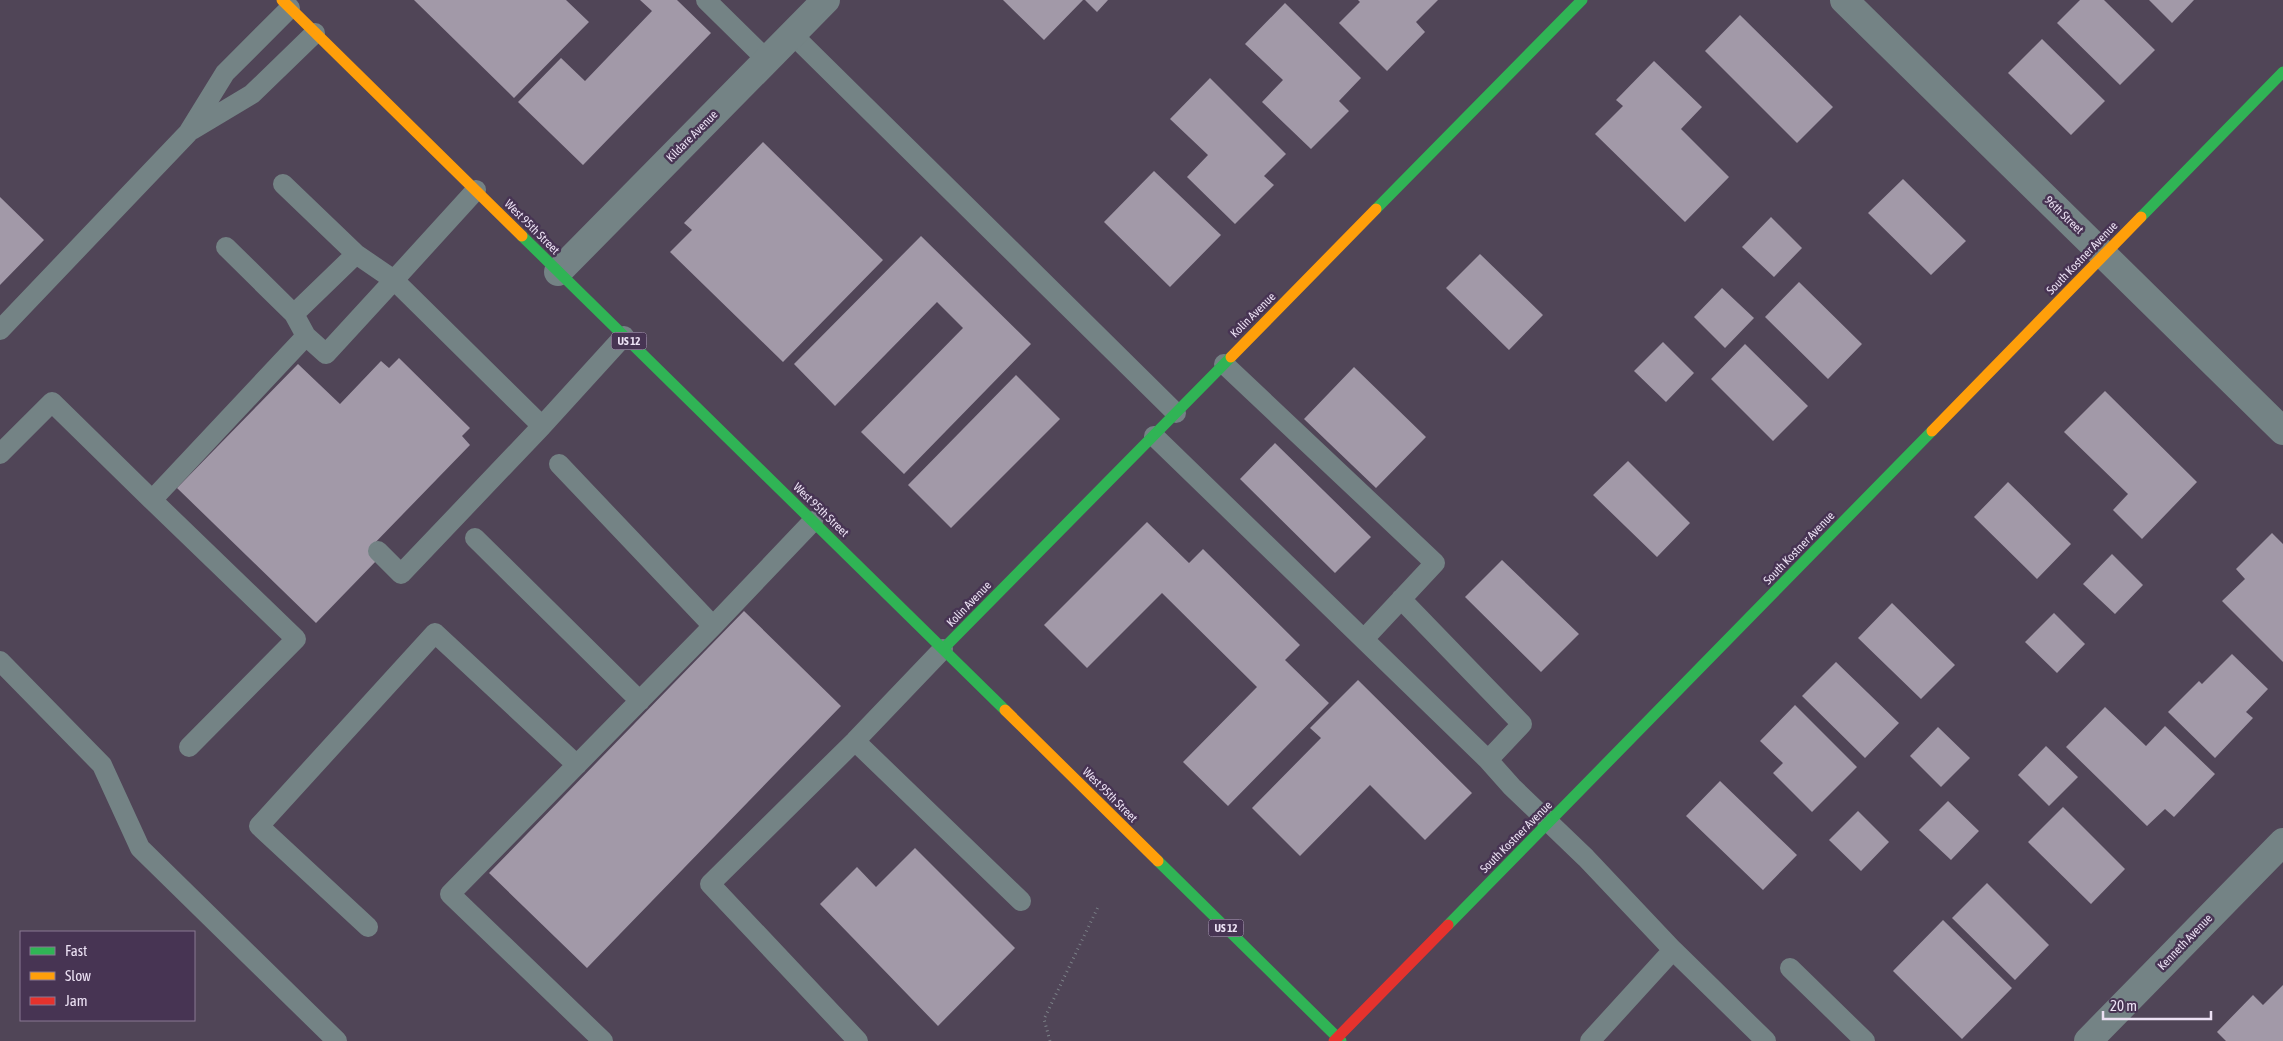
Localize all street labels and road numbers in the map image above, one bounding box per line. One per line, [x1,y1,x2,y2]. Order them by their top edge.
street label: Kildare Avenue [663,107,721,165]
street label: 96th Street [2042,193,2087,237]
street label: West 95th Street [502,197,563,258]
street label: South Kostner Avenue [2044,219,2120,297]
street label: Kolin Avenue [1228,290,1278,340]
road number: US 12 [612,332,646,350]
street label: West 95th Street [790,480,852,540]
street label: South Kostner Avenue [1761,509,1837,587]
street label: Kolin Avenue [944,578,994,630]
street label: West 95th Street [1080,765,1141,826]
street label: South Kostner Avenue [1477,798,1555,876]
street label: Kenneth Avenue [2155,911,2215,973]
road number: US 12 [1208,920,1244,936]

